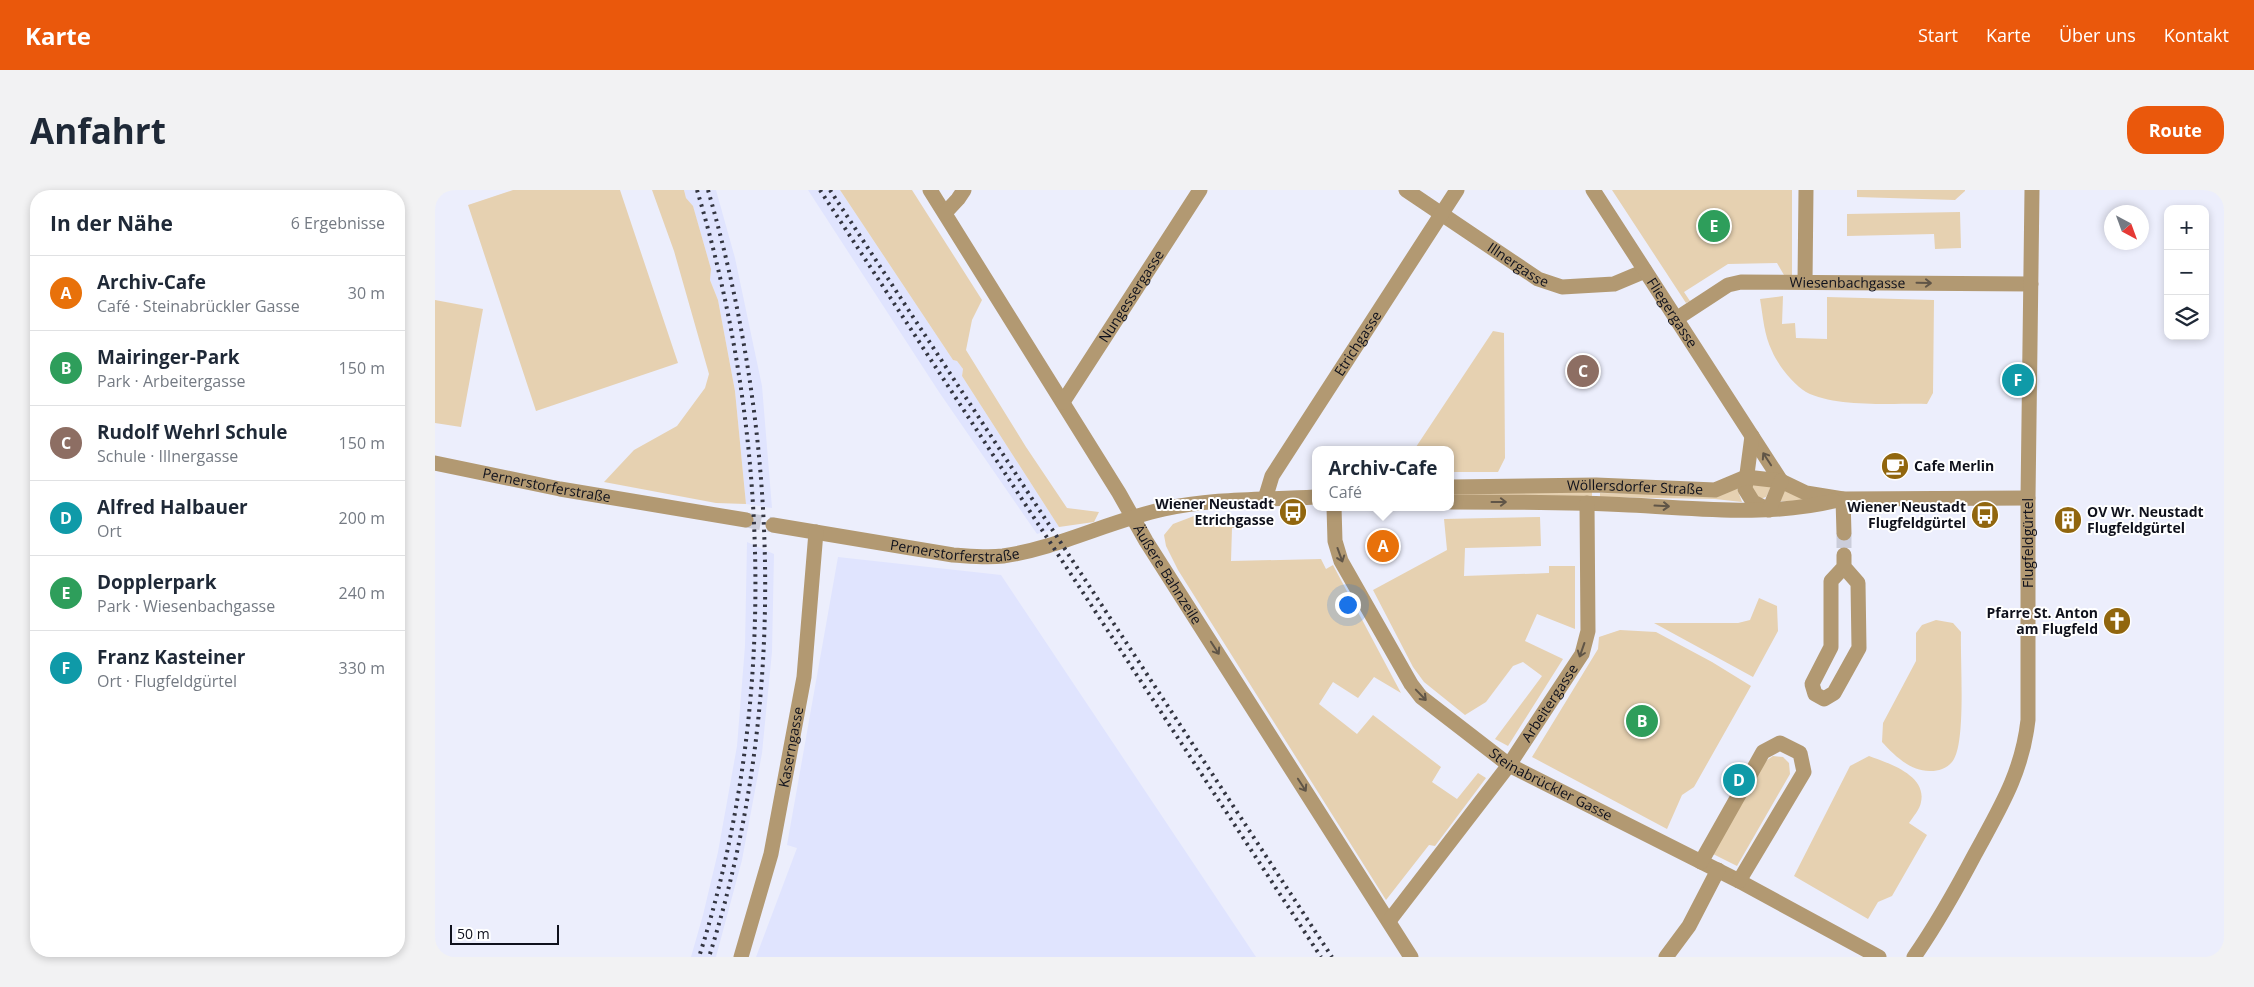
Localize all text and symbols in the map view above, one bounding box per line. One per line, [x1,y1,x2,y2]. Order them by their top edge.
text: Karte [25,19,91,52]
text: Start [1918,23,1958,47]
text: Karte [1986,23,2031,47]
text: Über uns [2059,23,2136,47]
text: Kontakt [2164,23,2229,47]
button: Route [2127,106,2224,154]
text: Anfahrt [30,107,166,154]
north arrow [2104,205,2149,250]
map controls [2164,205,2209,340]
button: + [2164,205,2209,250]
pin: E [1698,207,1730,245]
text: In der Nähe [50,209,173,237]
text: 6 Ergebnisse [291,212,385,234]
street label: Illnergasse [1484,238,1551,291]
street label: Nungessergasse [1094,246,1168,346]
button: − [2164,250,2209,295]
text: Archiv-Cafe [97,269,206,295]
street label: Wiesenbachgasse [1790,272,1906,292]
street label: Fliegergasse [1643,274,1702,351]
one-way arrow [1915,278,1931,288]
text: A [60,282,72,304]
text: 30 m [348,282,385,304]
text: Café · Steinabrückler Gasse [97,295,300,317]
button: layers [2164,295,2209,340]
street label: Etrichgasse [1329,307,1386,379]
text: Mairinger-Park [97,344,240,370]
pin: C [1567,352,1599,390]
text: B [61,357,71,379]
text: 150 m [339,357,385,379]
pin: F [2002,361,2034,399]
text: Park · Arbeitergasse [97,370,245,392]
text: Rudolf Wehrl Schule [97,419,288,445]
text: C [61,432,71,454]
text: 150 m [339,432,385,454]
text: Schule · Illnergasse [97,445,238,467]
popup [1312,446,1454,511]
cafe icon: Cafe Merlin [1880,451,1910,481]
one-way arrow [1761,452,1772,466]
text: Archiv-Cafe [1329,455,1437,481]
place label: Cafe Merlin [1914,456,1994,475]
street label: Pernerstorferstraße [481,463,612,506]
street label: Wöllersdorfer Straße [1567,475,1704,498]
text: Café [1329,481,1362,503]
text: Alfred Halbauer [97,494,248,520]
place label: Wiener Neustadt Etrichgasse [1155,494,1274,529]
bus stop icon: Wiener Neustadt Etrichgasse [1278,497,1308,527]
one-way arrow [1490,497,1507,507]
place label: Wiener Neustadt Flugfeldgürtel [1847,497,1966,532]
street label: Flugfeldgürtel [2018,498,2037,588]
bus stop icon: Wiener Neustadt Flugfeldgürtel [1970,500,2000,530]
one-way arrow [1653,501,1669,511]
place label: OV Wr. Neustadt Flugfeldgürtel [2087,502,2204,537]
building icon: OV Wr. Neustadt Flugfeldgürtel [2053,505,2083,535]
text: D [60,507,72,529]
text: 200 m [339,507,385,529]
text: Ort [97,520,122,542]
street label: Äußere Bahnzeile [1130,521,1207,628]
pin: A [1367,527,1399,565]
street label: Pernerstorferstraße [889,535,1021,566]
one-way arrow [1336,547,1345,562]
text: Dopplerpark [97,569,216,595]
text: E [62,582,70,604]
text: 240 m [339,582,385,604]
your location [1335,592,1361,618]
text: Park · Wiesenbachgasse [97,595,275,617]
place label: Pfarre St. Anton am Flugfeld [1986,603,2098,638]
church icon: Pfarre St. Anton am Flugfeld [2102,606,2132,636]
one-way arrow [1210,641,1220,655]
one-way arrow [1577,642,1586,657]
text: Franz Kasteiner [97,644,245,670]
text: F [62,657,70,679]
text: 330 m [339,657,385,679]
street label: Arbeitergasse [1517,660,1582,745]
text: Ort · Flugfeldgürtel [97,670,237,692]
one-way arrow [1415,689,1427,702]
pin: B [1626,702,1658,740]
street label: Kaserngasse [774,705,807,789]
street label: Steinabrückler Gasse [1485,743,1616,825]
pin: D [1723,761,1755,799]
one-way arrow [1297,778,1307,792]
scale bar [450,922,559,945]
text: 50 m [457,924,490,943]

